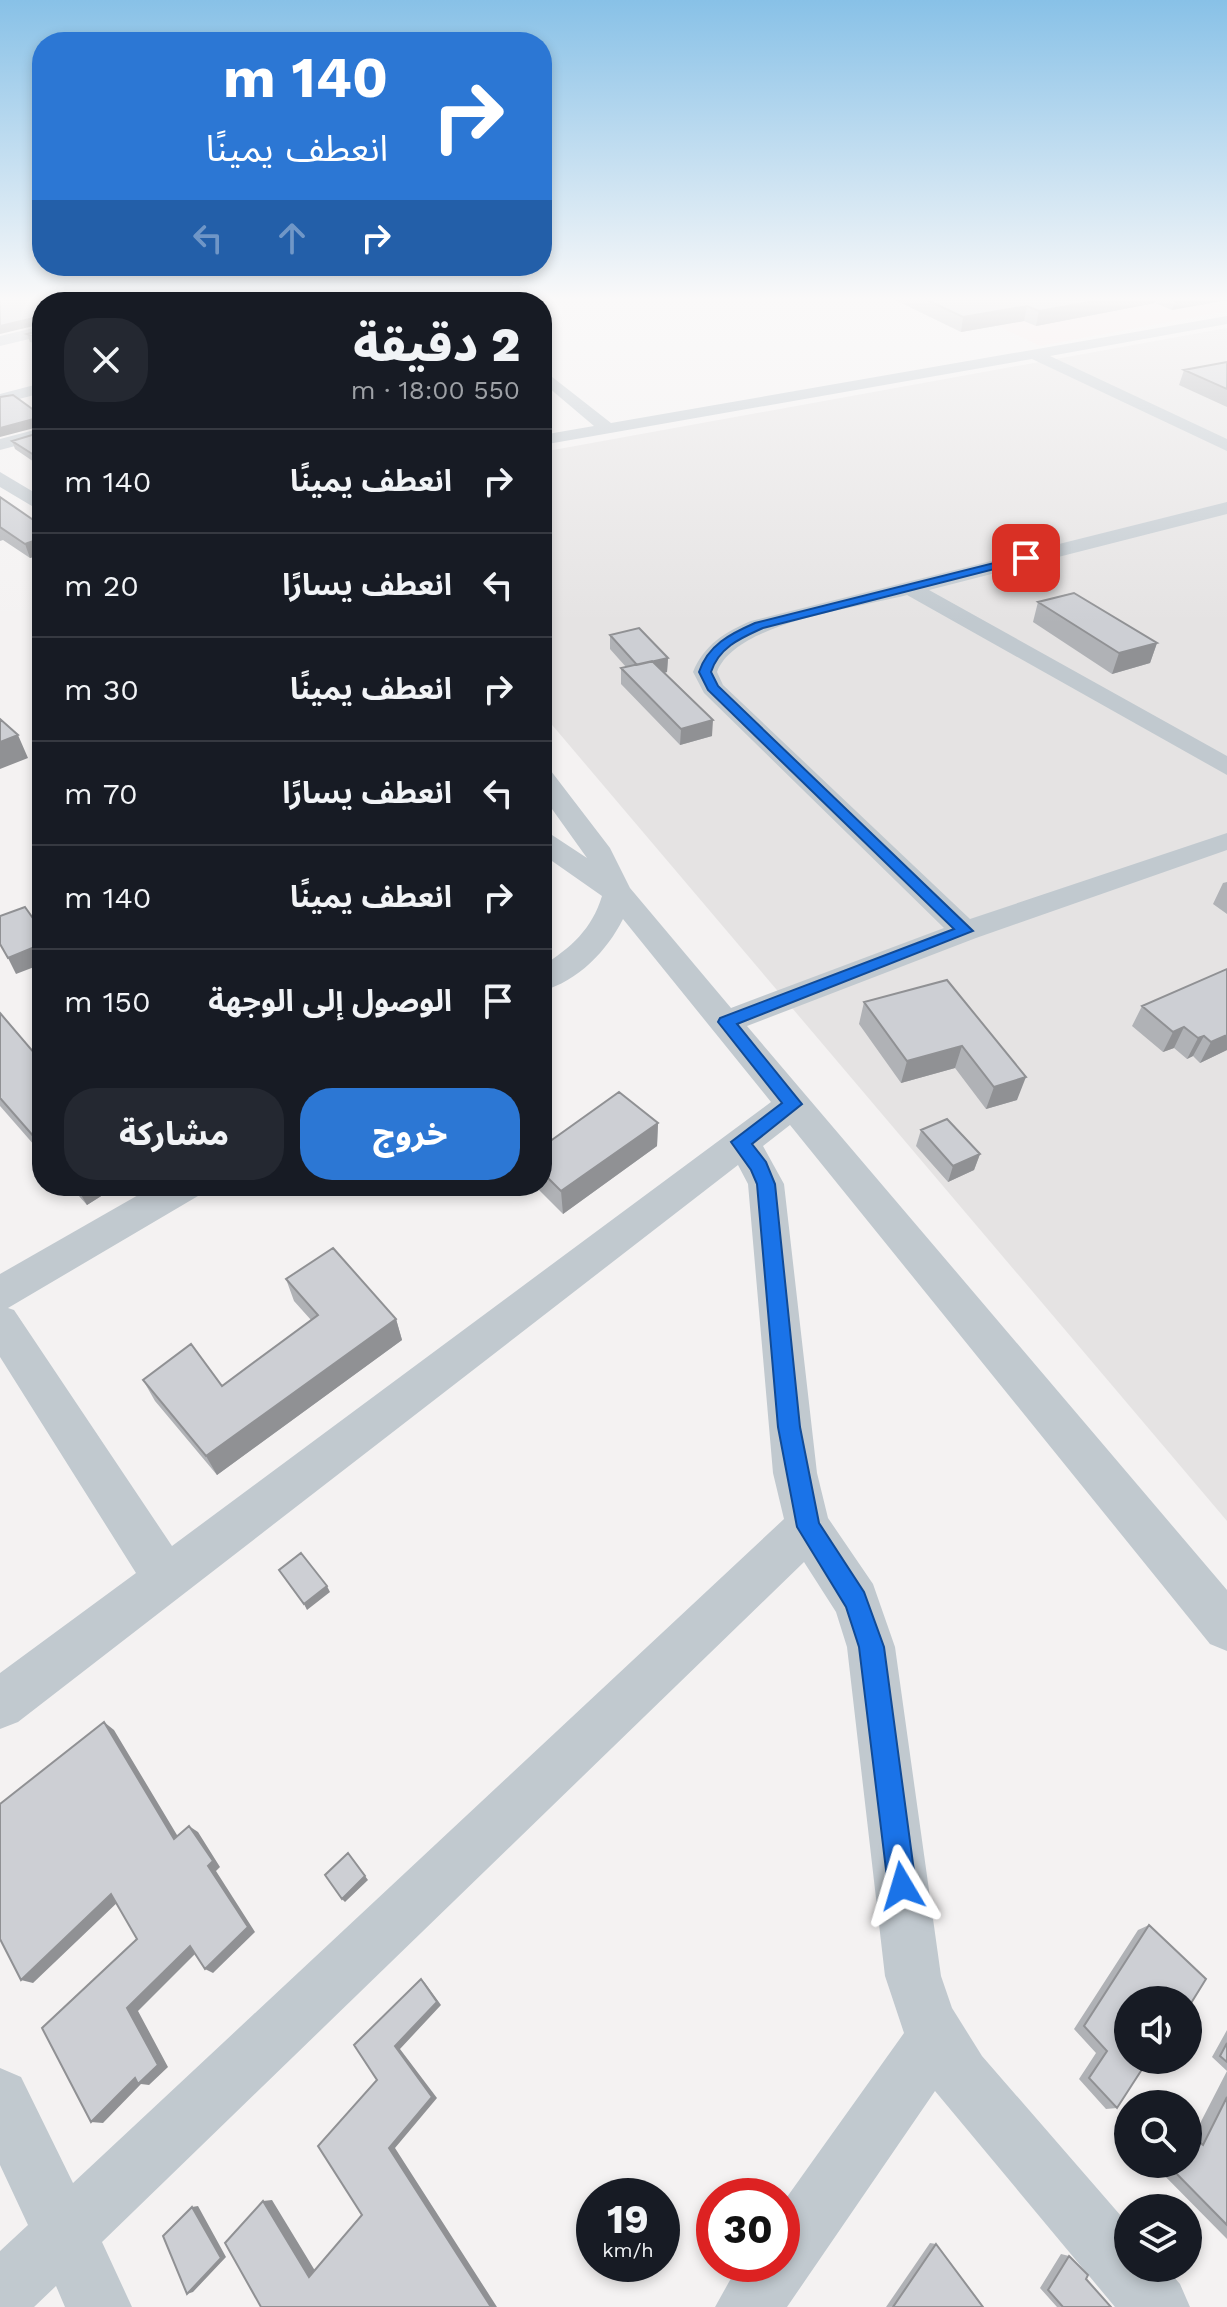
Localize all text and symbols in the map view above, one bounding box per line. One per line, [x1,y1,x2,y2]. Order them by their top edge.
text: 140 m [223,45,388,111]
icon: right [416,64,520,168]
text: انعطف يمينًا [206,128,388,170]
icon: left [186,216,230,260]
icon: ahead [270,216,314,260]
icon: right [354,216,398,260]
text: 2 دقيقة [353,316,520,373]
button: close [64,318,148,402]
text: 550 m · 18:00 [351,375,520,405]
icon: right [476,459,520,503]
text: انعطف يمينًا [290,463,452,498]
text: 140 m [64,464,152,499]
pin [992,524,1060,592]
icon: arrive [1004,536,1048,580]
icon: left [476,563,520,607]
text: انعطف يسارًا [282,567,452,602]
text: 20 m [64,568,139,603]
icon: right [476,667,520,711]
text: انعطف يمينًا [290,671,452,706]
text: 30 m [64,672,139,707]
icon: left [476,771,520,815]
text: انعطف يسارًا [282,775,452,810]
text: 70 m [64,776,138,811]
icon: right [476,875,520,919]
text: انعطف يمينًا [290,879,452,914]
text: 140 m [64,880,152,915]
icon: arrive [476,979,520,1023]
text: الوصول إلى الوجهة [208,983,452,1018]
text: 150 m [64,984,151,1019]
button: مشاركة [64,1088,284,1180]
button: خروج [300,1088,520,1180]
position arrow [860,1844,944,1928]
map controls [1114,1986,1202,2282]
button: sound [1114,1986,1202,2074]
button: search [1114,2090,1202,2178]
speed limit sign: 30 [696,2178,800,2282]
button: layers [1114,2194,1202,2282]
text: 19 [607,2196,649,2243]
text: km/h [602,2238,654,2262]

